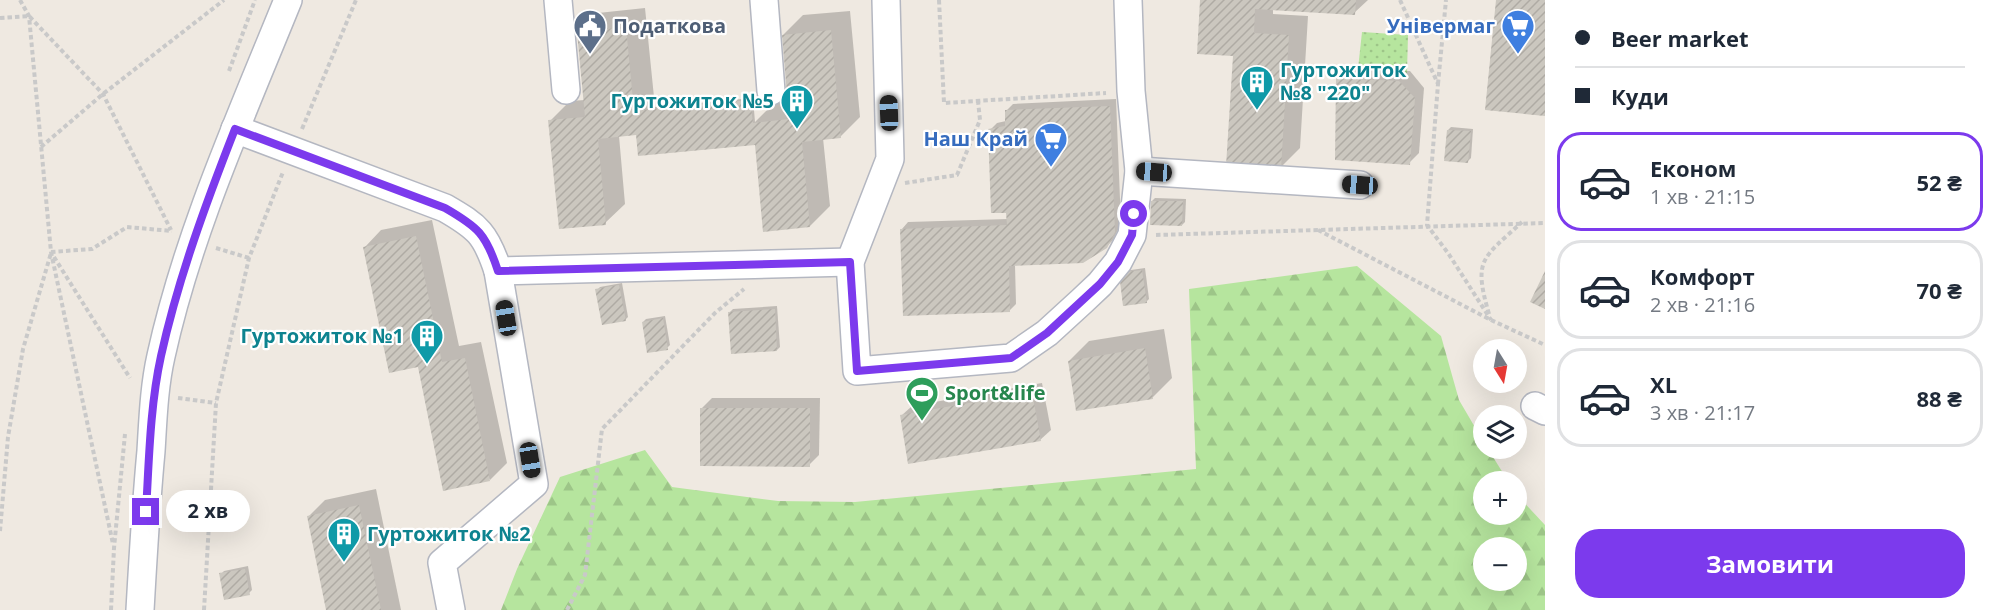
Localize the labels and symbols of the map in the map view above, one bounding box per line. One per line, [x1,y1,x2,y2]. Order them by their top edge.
public building icon: Податкова [572,8,608,55]
supermarket icon: Універмаг [1500,8,1536,55]
place label: Податкова [613,12,726,39]
place label: Універмаг [1387,12,1495,39]
place label: Гуртожиток №8 "220" [1280,56,1407,106]
building icon: Гуртожиток №8 "220" [1239,64,1275,111]
building icon: Гуртожиток №5 [779,83,815,130]
place label: Гуртожиток №5 [610,87,774,114]
car [879,95,899,131]
supermarket icon: Наш Край [1033,121,1069,168]
place label: Наш Край [923,125,1028,152]
car [1135,162,1173,182]
car [1341,175,1379,195]
route start [1120,200,1147,227]
car [494,299,518,337]
building icon: Гуртожиток №1 [409,318,445,365]
place label: Гуртожиток №1 [240,322,404,349]
north arrow [1473,339,1527,393]
sports icon: Sport&life [904,375,940,422]
place label: Sport&life [945,379,1046,406]
car [518,441,542,479]
callout: 2 хв [167,491,251,533]
route end [132,498,159,525]
building icon: Гуртожиток №2 [326,516,362,563]
place label: Гуртожиток №2 [367,520,531,547]

